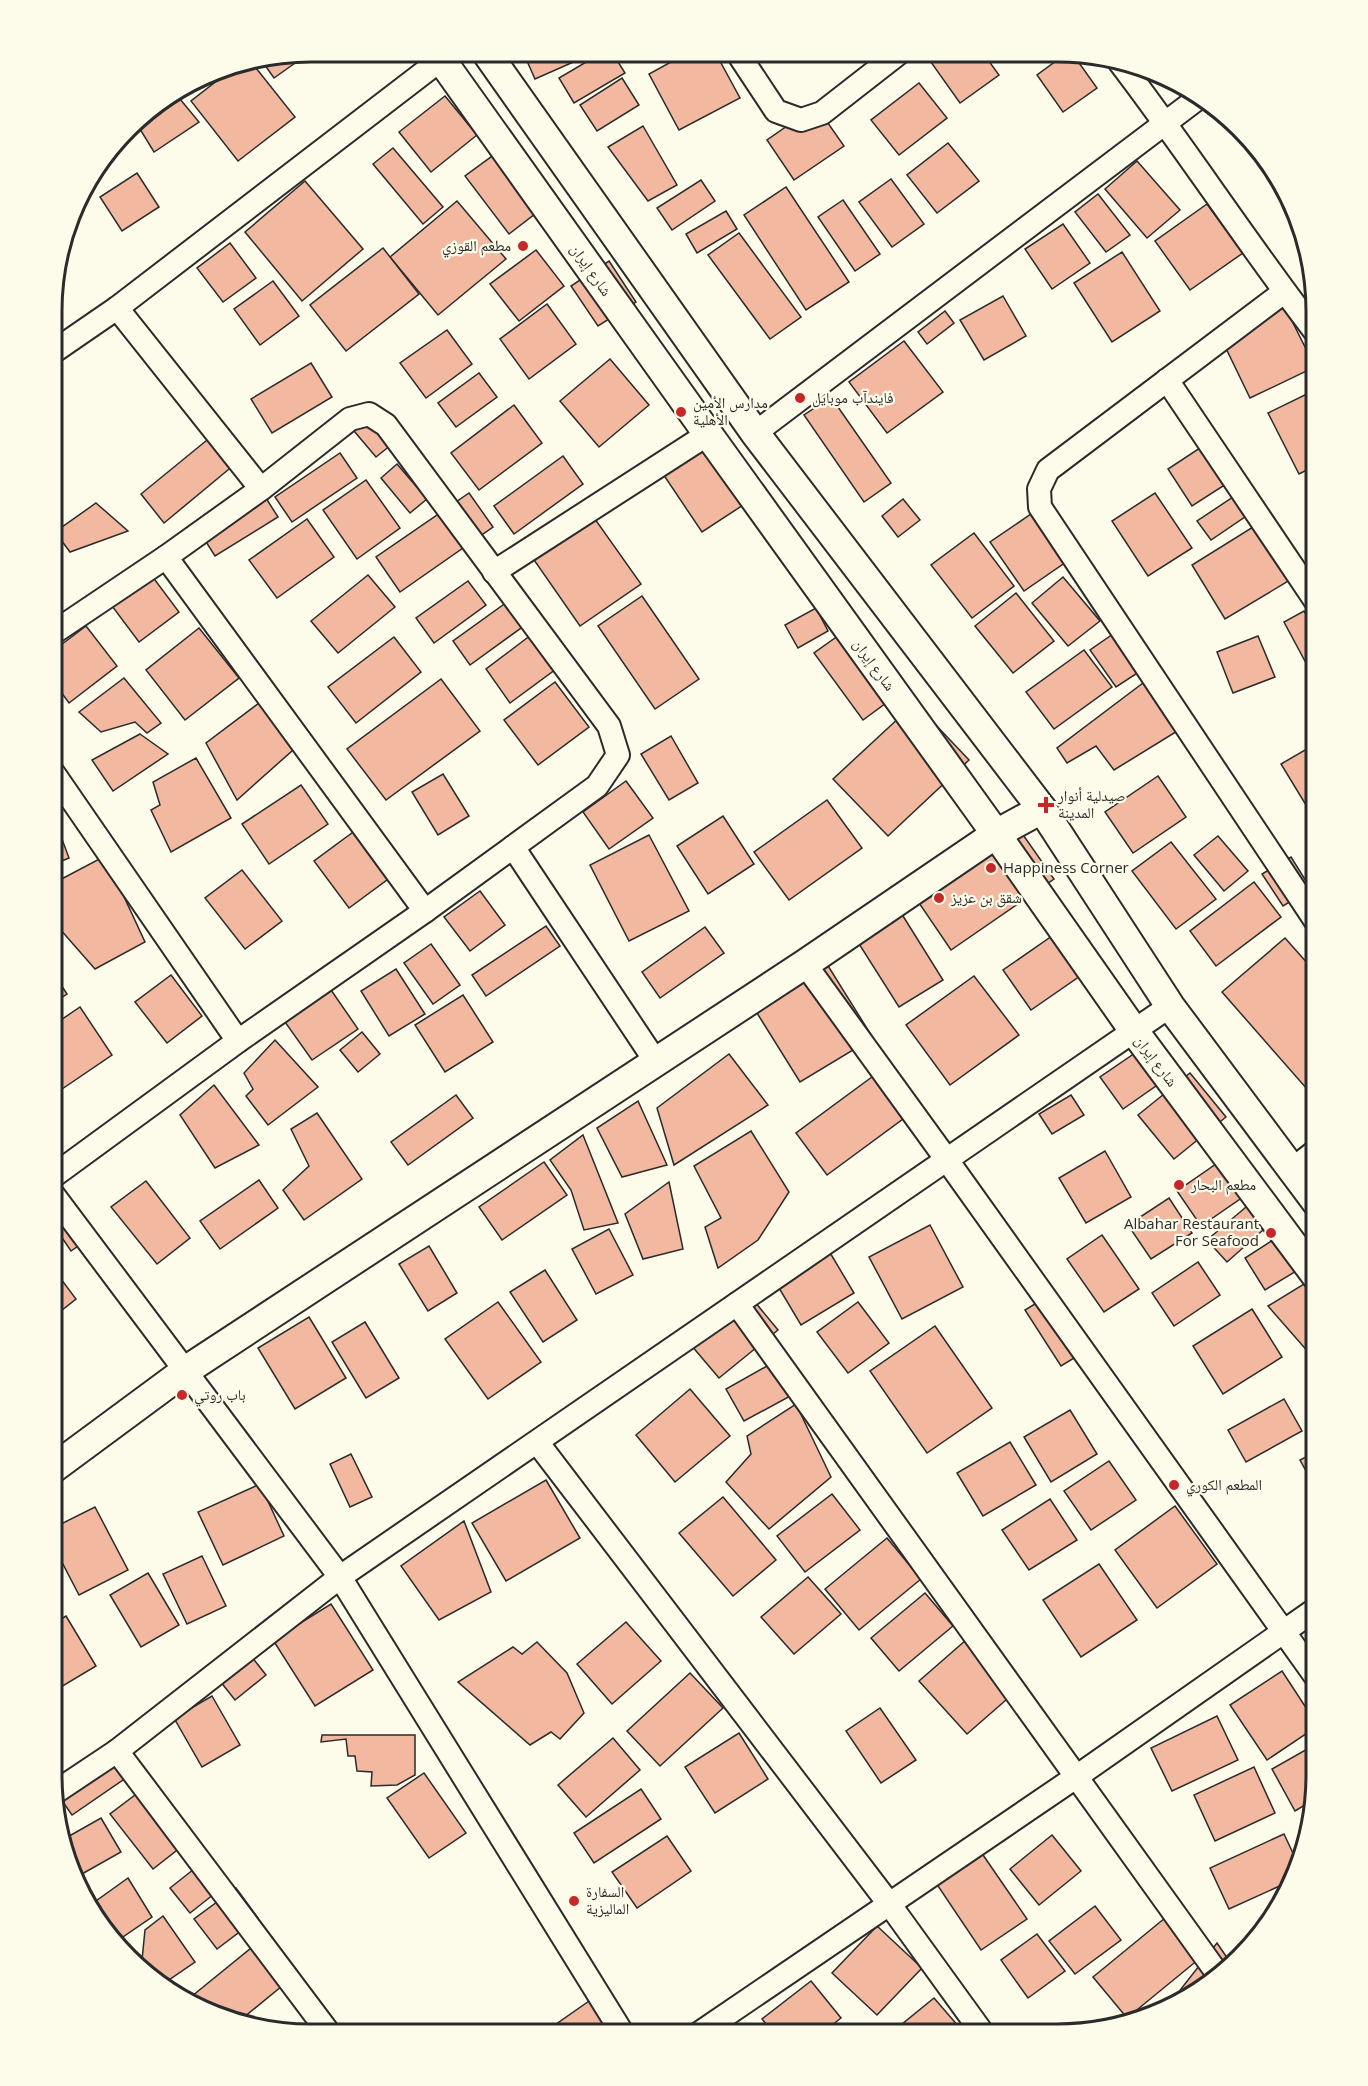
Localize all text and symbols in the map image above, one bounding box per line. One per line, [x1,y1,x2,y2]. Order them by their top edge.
place label: مطعم القوزي [442,235,511,258]
marker: مطعم القوزي [516,239,530,253]
street label: شارع إيران [566,239,617,300]
place label: فايندآب موبايل [812,387,894,408]
marker: فايندآب موبايل [793,391,807,405]
place label: مدارس الأمين الأهلية [693,392,768,429]
marker: مدارس الأمين الأهلية [674,405,688,419]
street label: شارع إيران [848,634,900,695]
place label: صيدلية أنوار المدينة [1057,785,1126,822]
marker: صيدلية أنوار المدينة [1039,798,1053,812]
place label: Happiness Corner [1003,857,1129,877]
marker: Happiness Corner [984,861,998,875]
place label: شقق بن عزيز [950,887,1022,908]
marker: شقق بن عزيز [932,891,946,905]
street label: شارع إيران [1130,1031,1183,1091]
place label: مطعم البحار [1190,1174,1256,1195]
marker: مطعم البحار [1172,1178,1186,1192]
place label: Albahar Restaurant For Seafood [1124,1213,1259,1250]
marker: Albahar Restaurant For Seafood [1264,1226,1278,1240]
place label: باب روتي [194,1384,246,1407]
marker: باب روتي [175,1388,189,1402]
place label: المطعم الكوري [1186,1474,1262,1497]
marker: المطعم الكوري [1167,1478,1181,1492]
place label: السفارة الماليزية [586,1881,629,1918]
marker: السفارة الماليزية [567,1894,581,1908]

